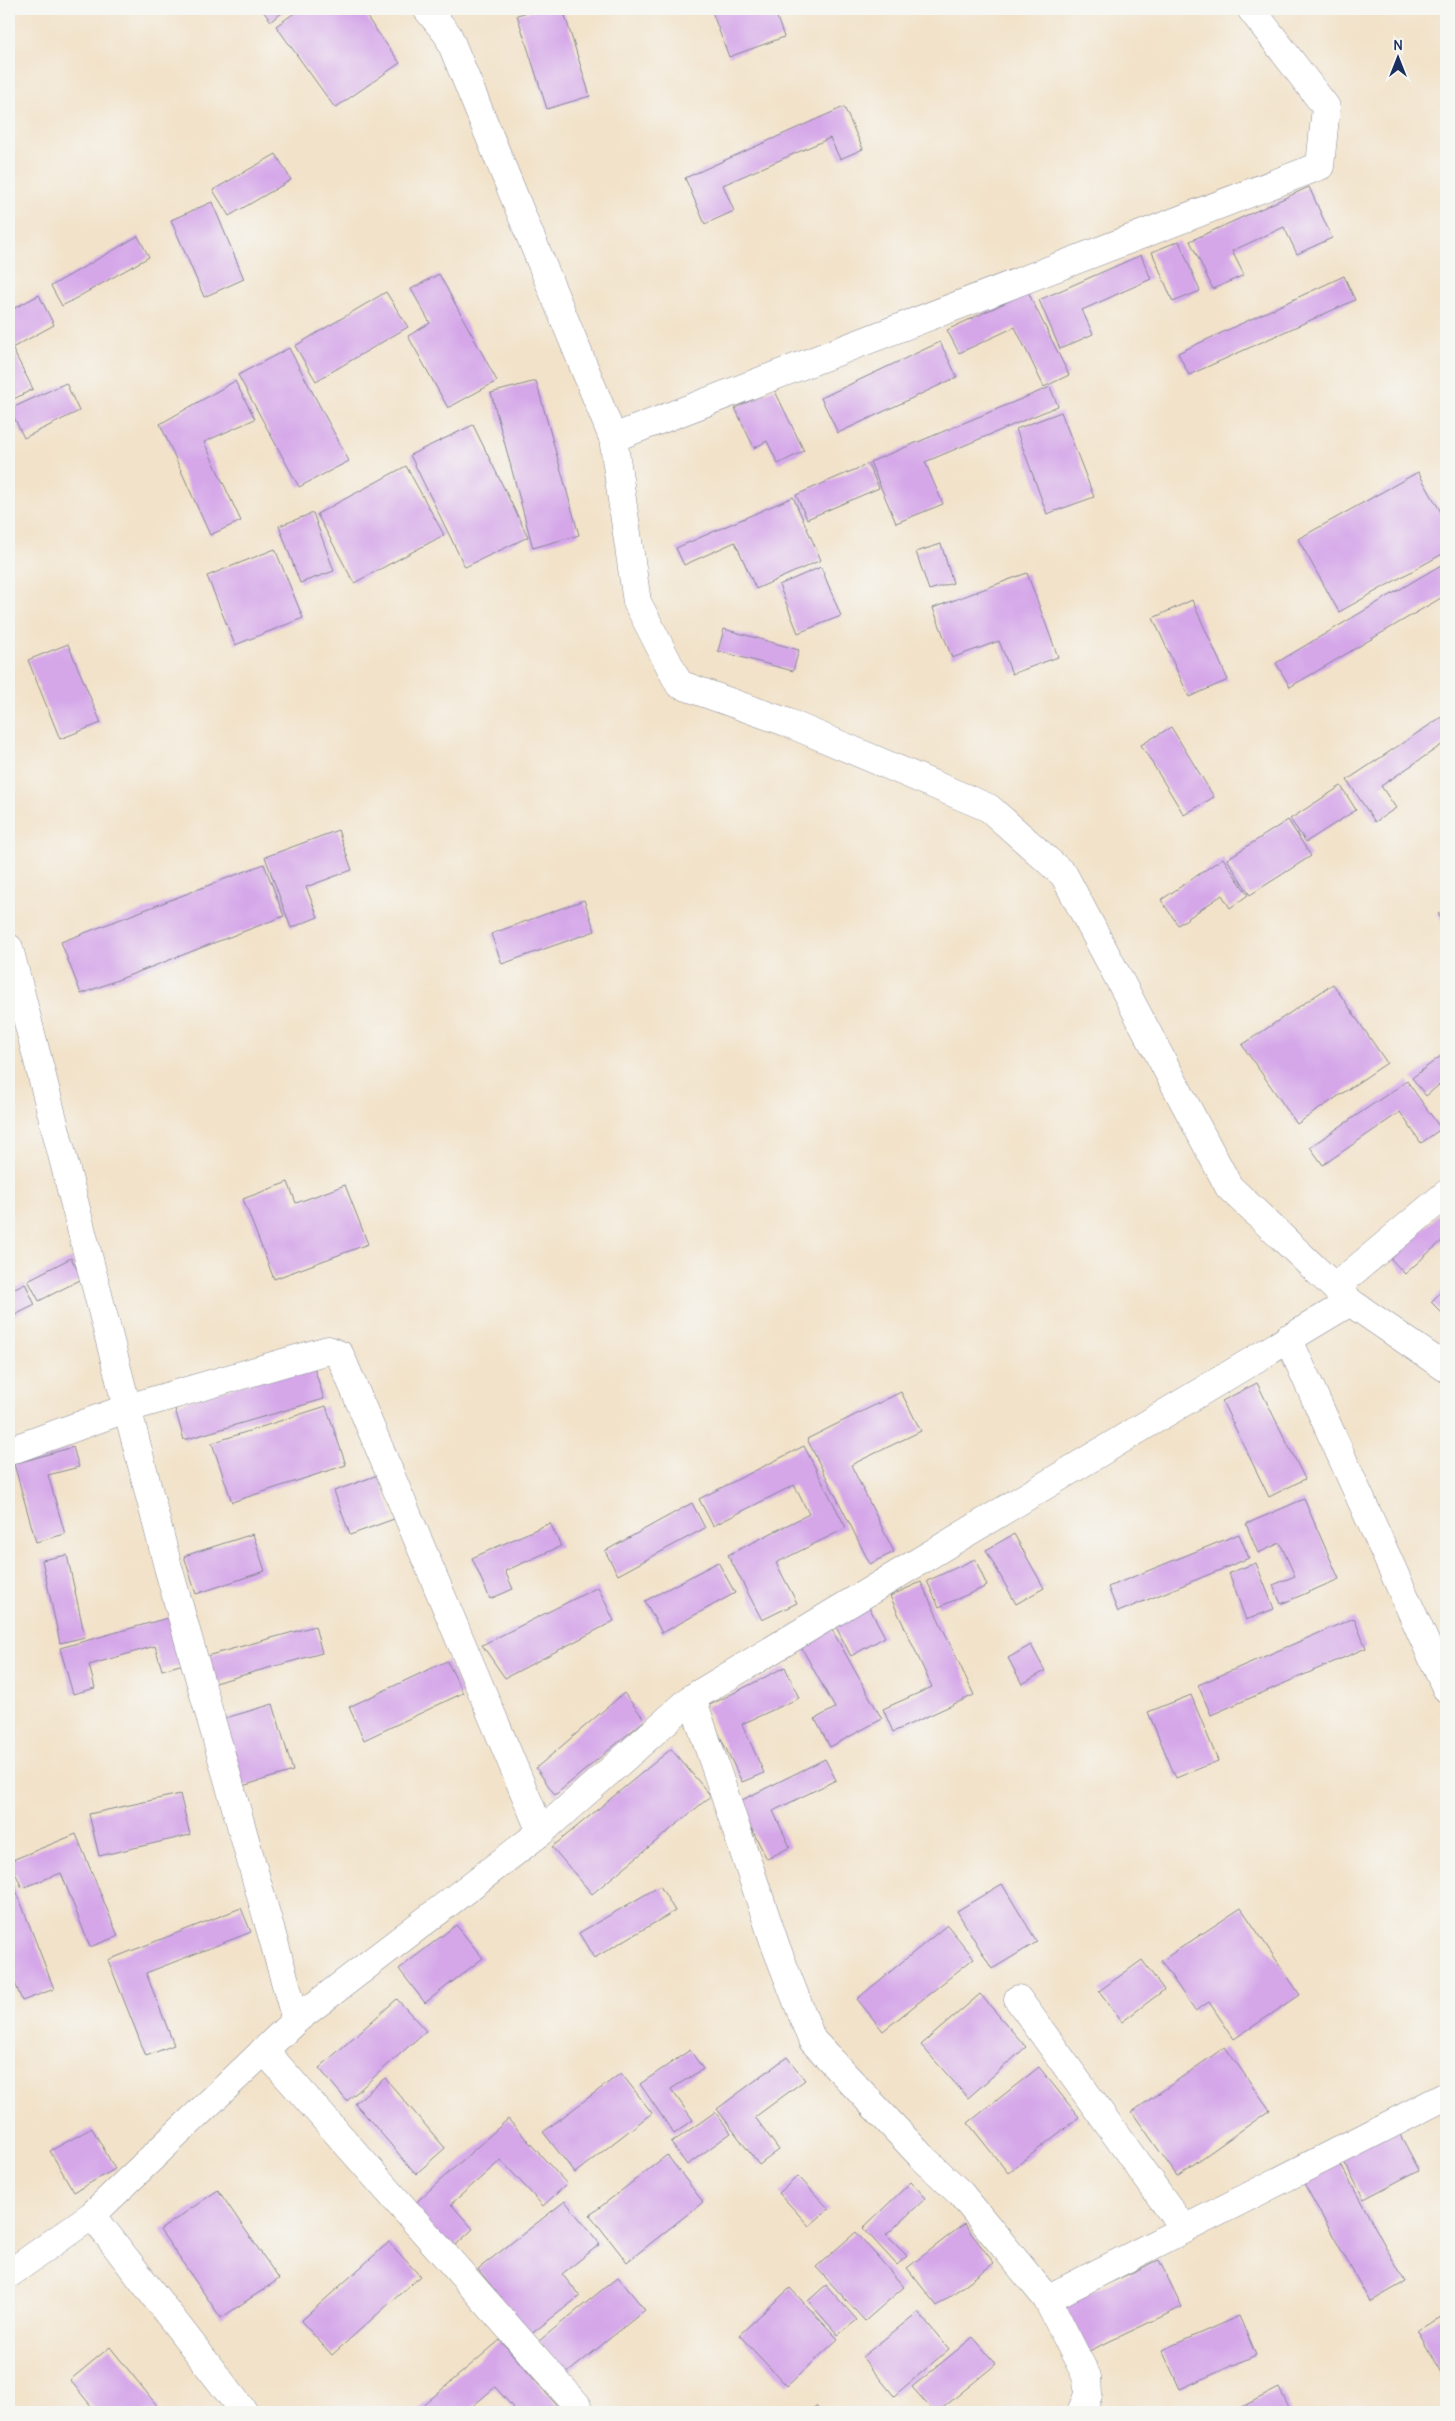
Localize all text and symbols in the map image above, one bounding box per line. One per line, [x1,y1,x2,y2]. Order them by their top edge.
north arrow [1372,32,1422,82]
text: N [1393,36,1403,54]

